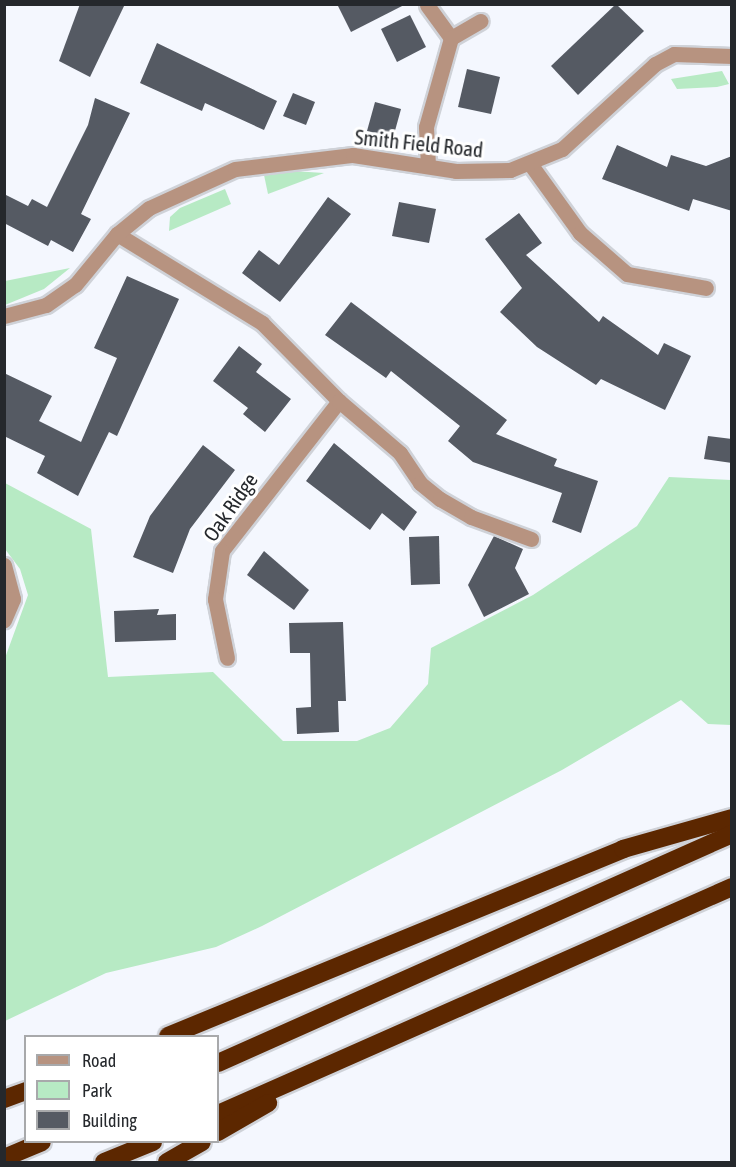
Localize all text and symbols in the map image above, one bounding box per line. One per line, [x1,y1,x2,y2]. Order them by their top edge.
street label: Smith Field Road [354,124,484,162]
street label: Oak Ridge [197,468,263,546]
legend [24,1035,219,1143]
text: Road [82,1050,116,1071]
text: Park [82,1080,112,1101]
text: Building [82,1110,137,1131]

